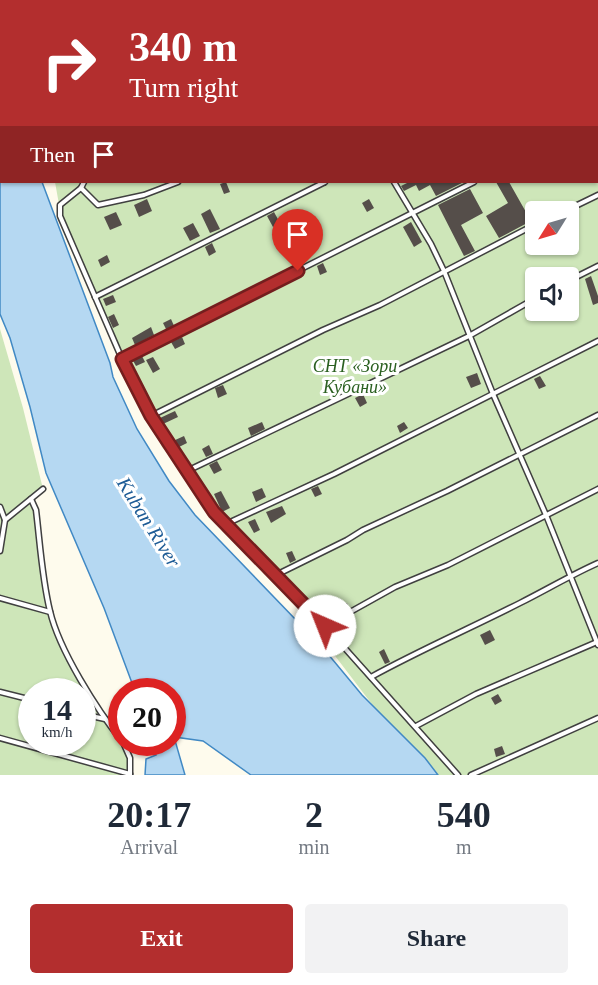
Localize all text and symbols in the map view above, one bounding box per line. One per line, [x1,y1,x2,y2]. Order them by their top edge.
icon: right [30,24,108,102]
text: 340 m [129,24,238,70]
text: Turn right [129,73,238,103]
icon: arrive [87,138,120,171]
text: Then [30,142,75,167]
north arrow [525,201,579,255]
map controls [525,201,579,321]
pin [272,209,323,271]
icon: arrive [281,218,314,251]
button: sound [525,267,579,321]
park label: СНТ «Зори Кубани» [313,356,397,397]
water label: Kuban River [112,472,185,571]
position arrow [293,594,357,658]
speed limit sign: 20 [108,678,186,756]
text: 14 [42,693,72,726]
text: km/h [42,724,72,740]
text: 20:17 [107,795,191,835]
text: 2 [305,795,323,835]
text: 540 [437,795,491,835]
text: Arrival [120,836,178,858]
text: min [298,836,330,858]
text: m [456,836,472,858]
button: Exit [30,904,293,973]
button: Share [305,904,568,973]

